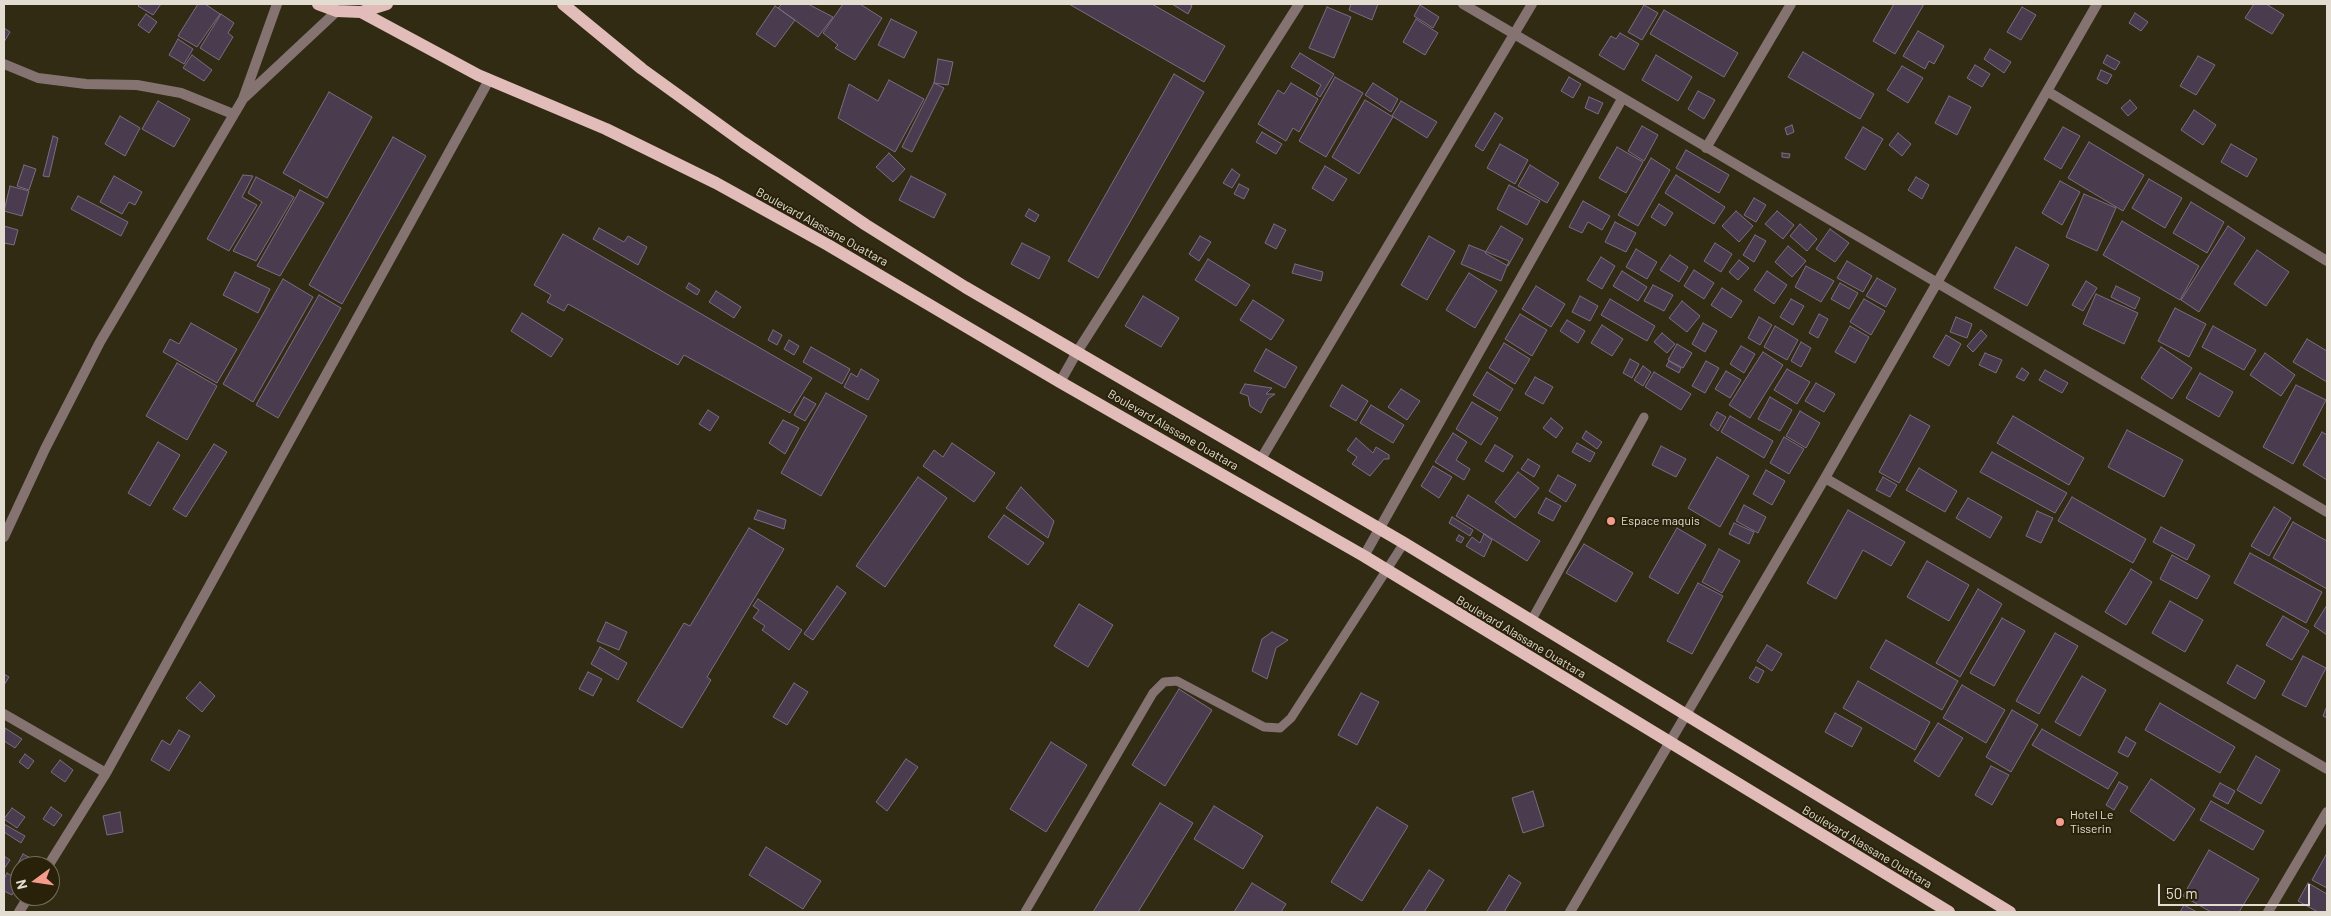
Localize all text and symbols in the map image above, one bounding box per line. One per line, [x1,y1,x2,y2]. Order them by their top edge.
street label: Boulevard Alassane Ouattara [754,185,890,269]
street label: Boulevard Alassane Ouattara [1105,387,1241,473]
place label: Espace maquis [1621,514,1700,528]
marker: Espace maquis [1605,515,1617,527]
street label: Boulevard Alassane Ouattara [1454,593,1588,681]
street label: Boulevard Alassane Ouattara [1800,803,1934,891]
place label: Hotel Le Tisserin [2070,808,2113,836]
marker: Hotel Le Tisserin [2054,816,2066,828]
north arrow [10,856,60,906]
scale bar [2161,874,2314,906]
text: N [12,878,30,891]
text: 50 m [2166,884,2198,902]

